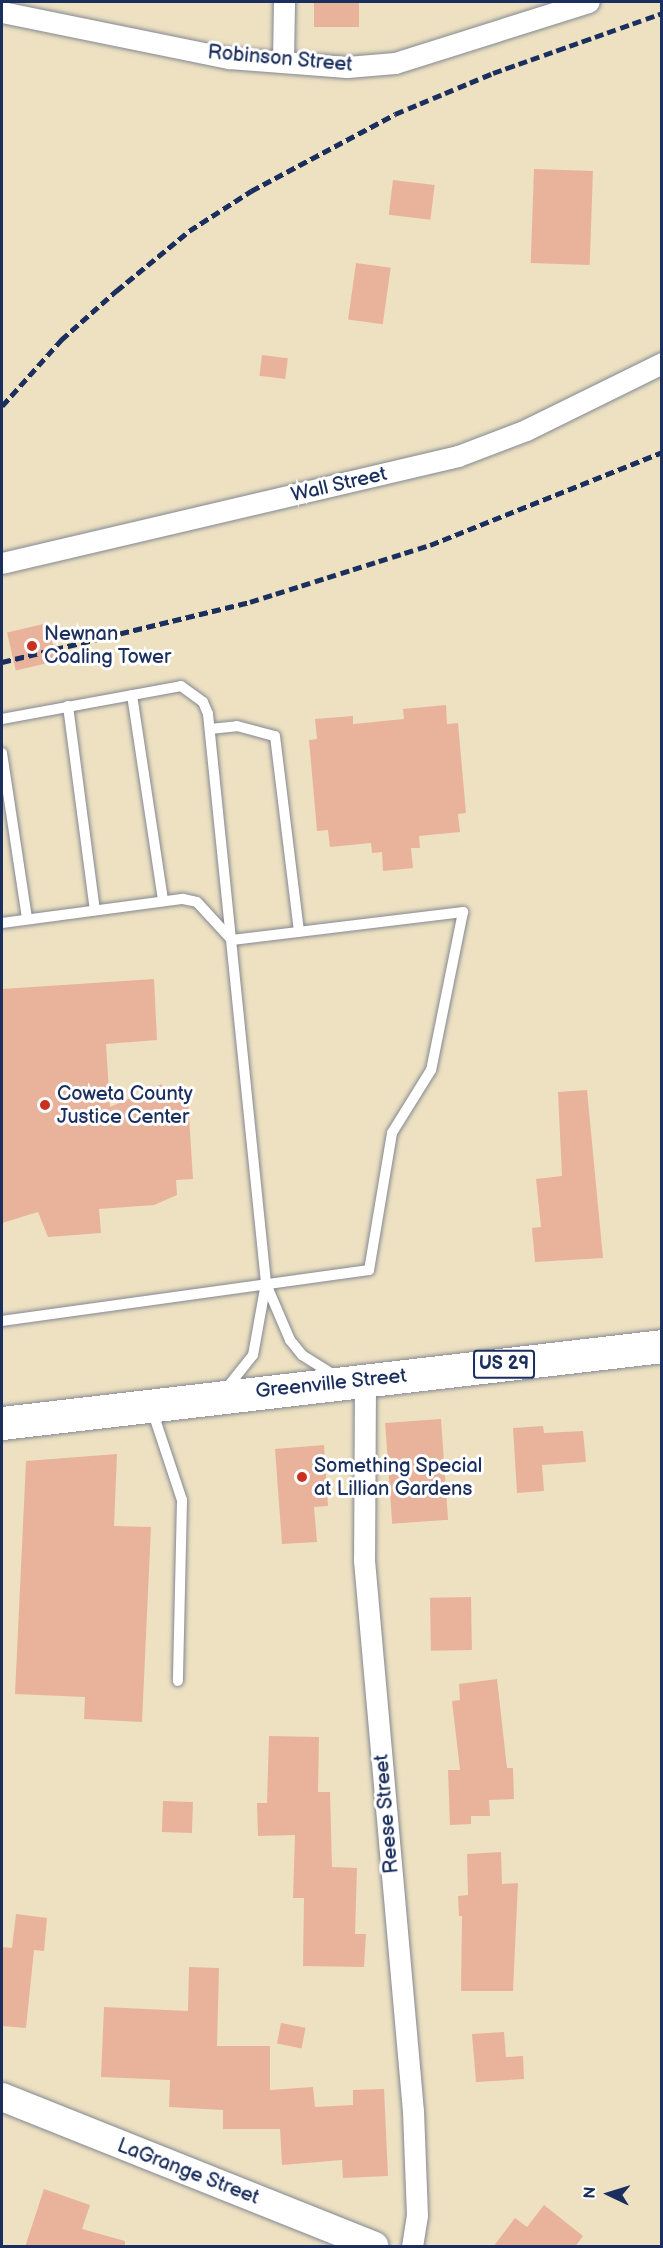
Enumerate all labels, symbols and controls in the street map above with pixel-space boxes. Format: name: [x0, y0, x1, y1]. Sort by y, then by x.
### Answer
street label: Robinson Street: [206, 41, 354, 77]
street label: Wall Street: [289, 462, 389, 508]
place label: Newnan Coaling Tower: [44, 622, 172, 669]
marker: Newnan Coaling Tower: [25, 639, 39, 653]
place label: Coweta County Justice Center: [57, 1082, 193, 1129]
marker: Coweta County Justice Center: [38, 1098, 52, 1112]
road number: US 29: [472, 1349, 536, 1379]
street label: Greenville Street: [254, 1364, 408, 1404]
place label: Something Special at Lillian Gardens: [314, 1454, 483, 1501]
marker: Something Special at Lillian Gardens: [295, 1470, 309, 1484]
street label: Reese Street: [370, 1753, 404, 1875]
street label: LaGrange Street: [113, 2134, 263, 2210]
north arrow: [579, 2164, 639, 2224]
text: N: [581, 2186, 600, 2199]

